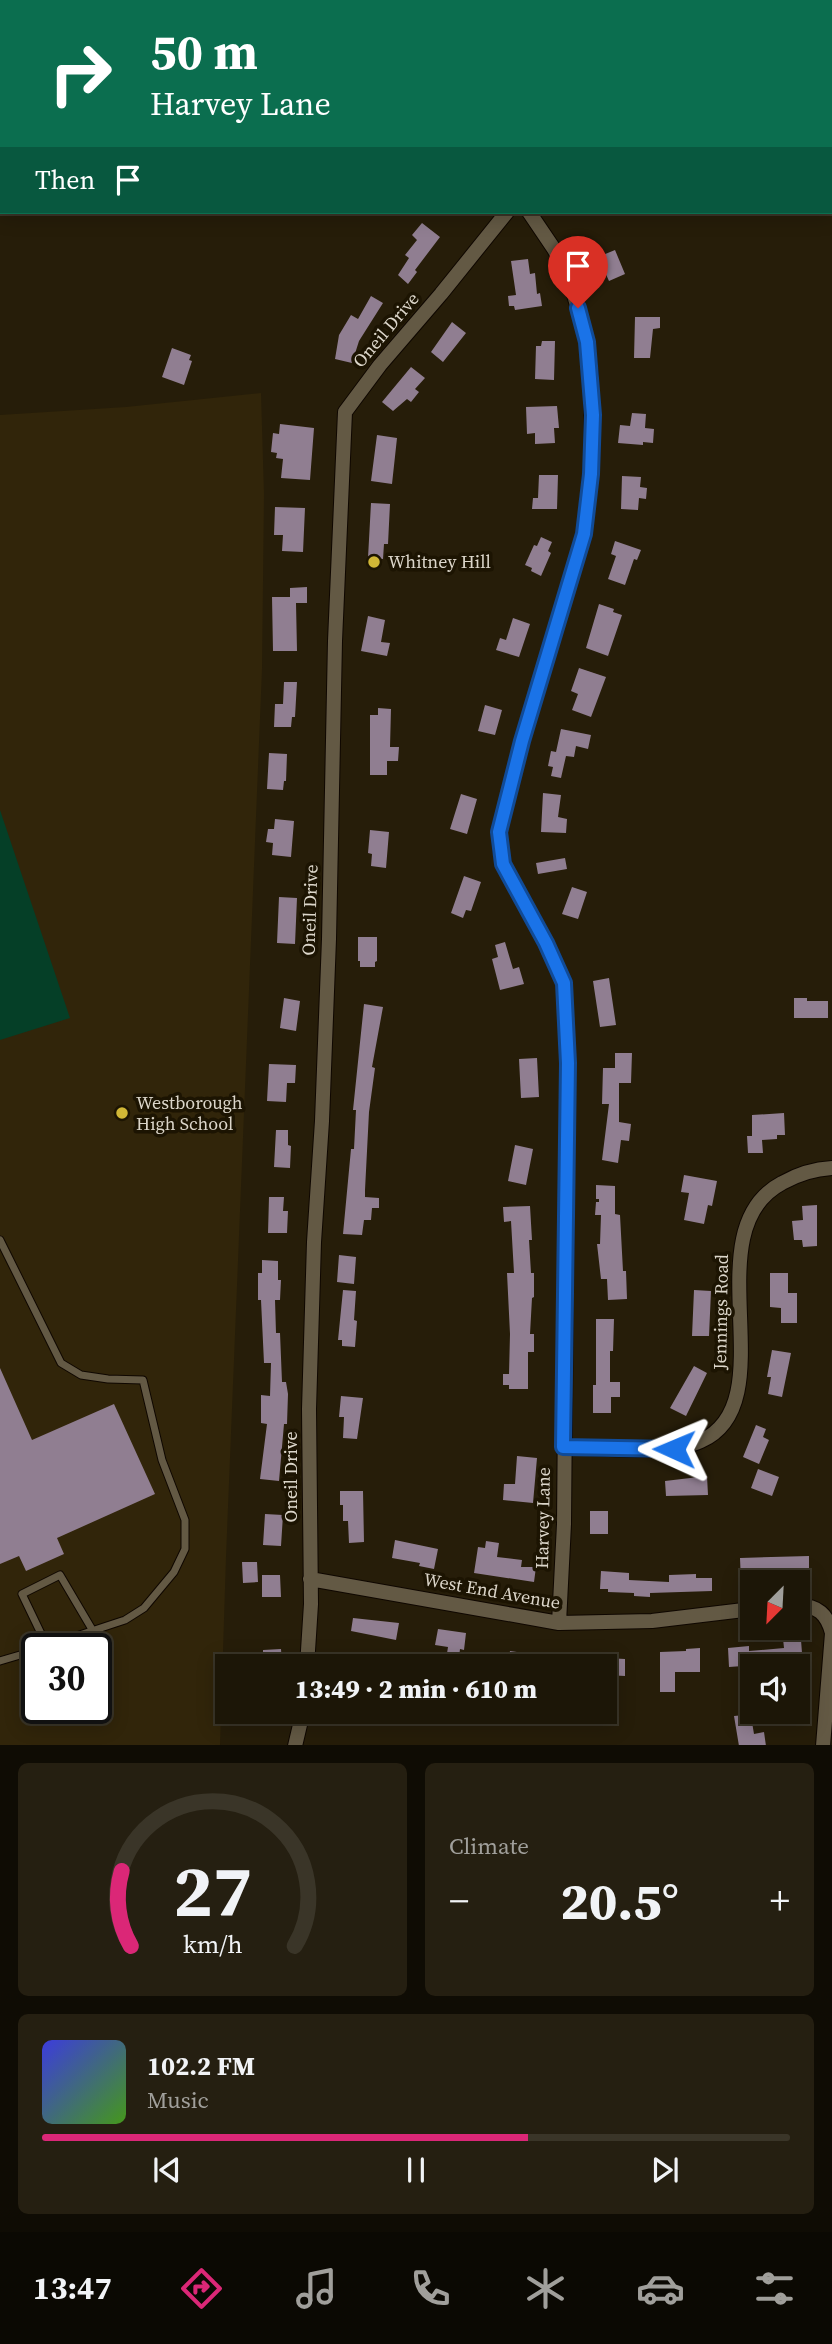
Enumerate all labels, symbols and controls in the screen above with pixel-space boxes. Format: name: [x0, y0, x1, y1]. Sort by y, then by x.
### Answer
text: 50 m: [150, 18, 258, 85]
icon: right: [35, 28, 126, 119]
text: Harvey Lane: [150, 82, 331, 126]
icon: arrive: [109, 161, 147, 199]
text: Then: [35, 162, 95, 198]
pin: [548, 236, 608, 308]
icon: arrive: [559, 247, 597, 285]
street label: Oneil Drive: [347, 287, 424, 373]
place label: Whitney Hill: [388, 549, 491, 574]
marker: Whitney Hill: [366, 554, 382, 570]
street label: Oneil Drive: [295, 864, 324, 956]
place label: Westborough High School: [136, 1090, 243, 1136]
marker: Westborough High School: [114, 1105, 130, 1121]
street label: Jennings Road: [707, 1254, 734, 1371]
position arrow: [637, 1412, 711, 1486]
street label: Oneil Drive: [278, 1431, 303, 1523]
street label: Harvey Lane: [529, 1467, 556, 1569]
street label: West End Avenue: [422, 1566, 562, 1615]
north arrow: [740, 1570, 810, 1640]
map controls: [740, 1570, 810, 1724]
speed limit sign: 30: [21, 1633, 112, 1724]
button: sound: [740, 1654, 810, 1724]
text: 13:49 · 2 min · 610 m: [295, 1671, 537, 1707]
text: Climate: [449, 1830, 529, 1862]
text: 27: [173, 1841, 252, 1940]
text: 20.5°: [560, 1865, 679, 1936]
text: −: [449, 1875, 469, 1927]
text: +: [770, 1875, 790, 1927]
text: km/h: [183, 1926, 242, 1960]
text: 102.2 FM: [147, 2048, 255, 2084]
text: Music: [147, 2084, 209, 2116]
icon: previous: [148, 2151, 186, 2189]
icon: pause: [397, 2151, 435, 2189]
icon: next: [646, 2151, 684, 2189]
icon: directions: [177, 2264, 226, 2313]
icon: music: [292, 2264, 341, 2313]
icon: phone: [406, 2264, 455, 2313]
icon: climate: [521, 2264, 570, 2313]
icon: car: [636, 2264, 685, 2313]
icon: filters: [750, 2264, 799, 2313]
text: 13:47: [33, 2266, 112, 2310]

